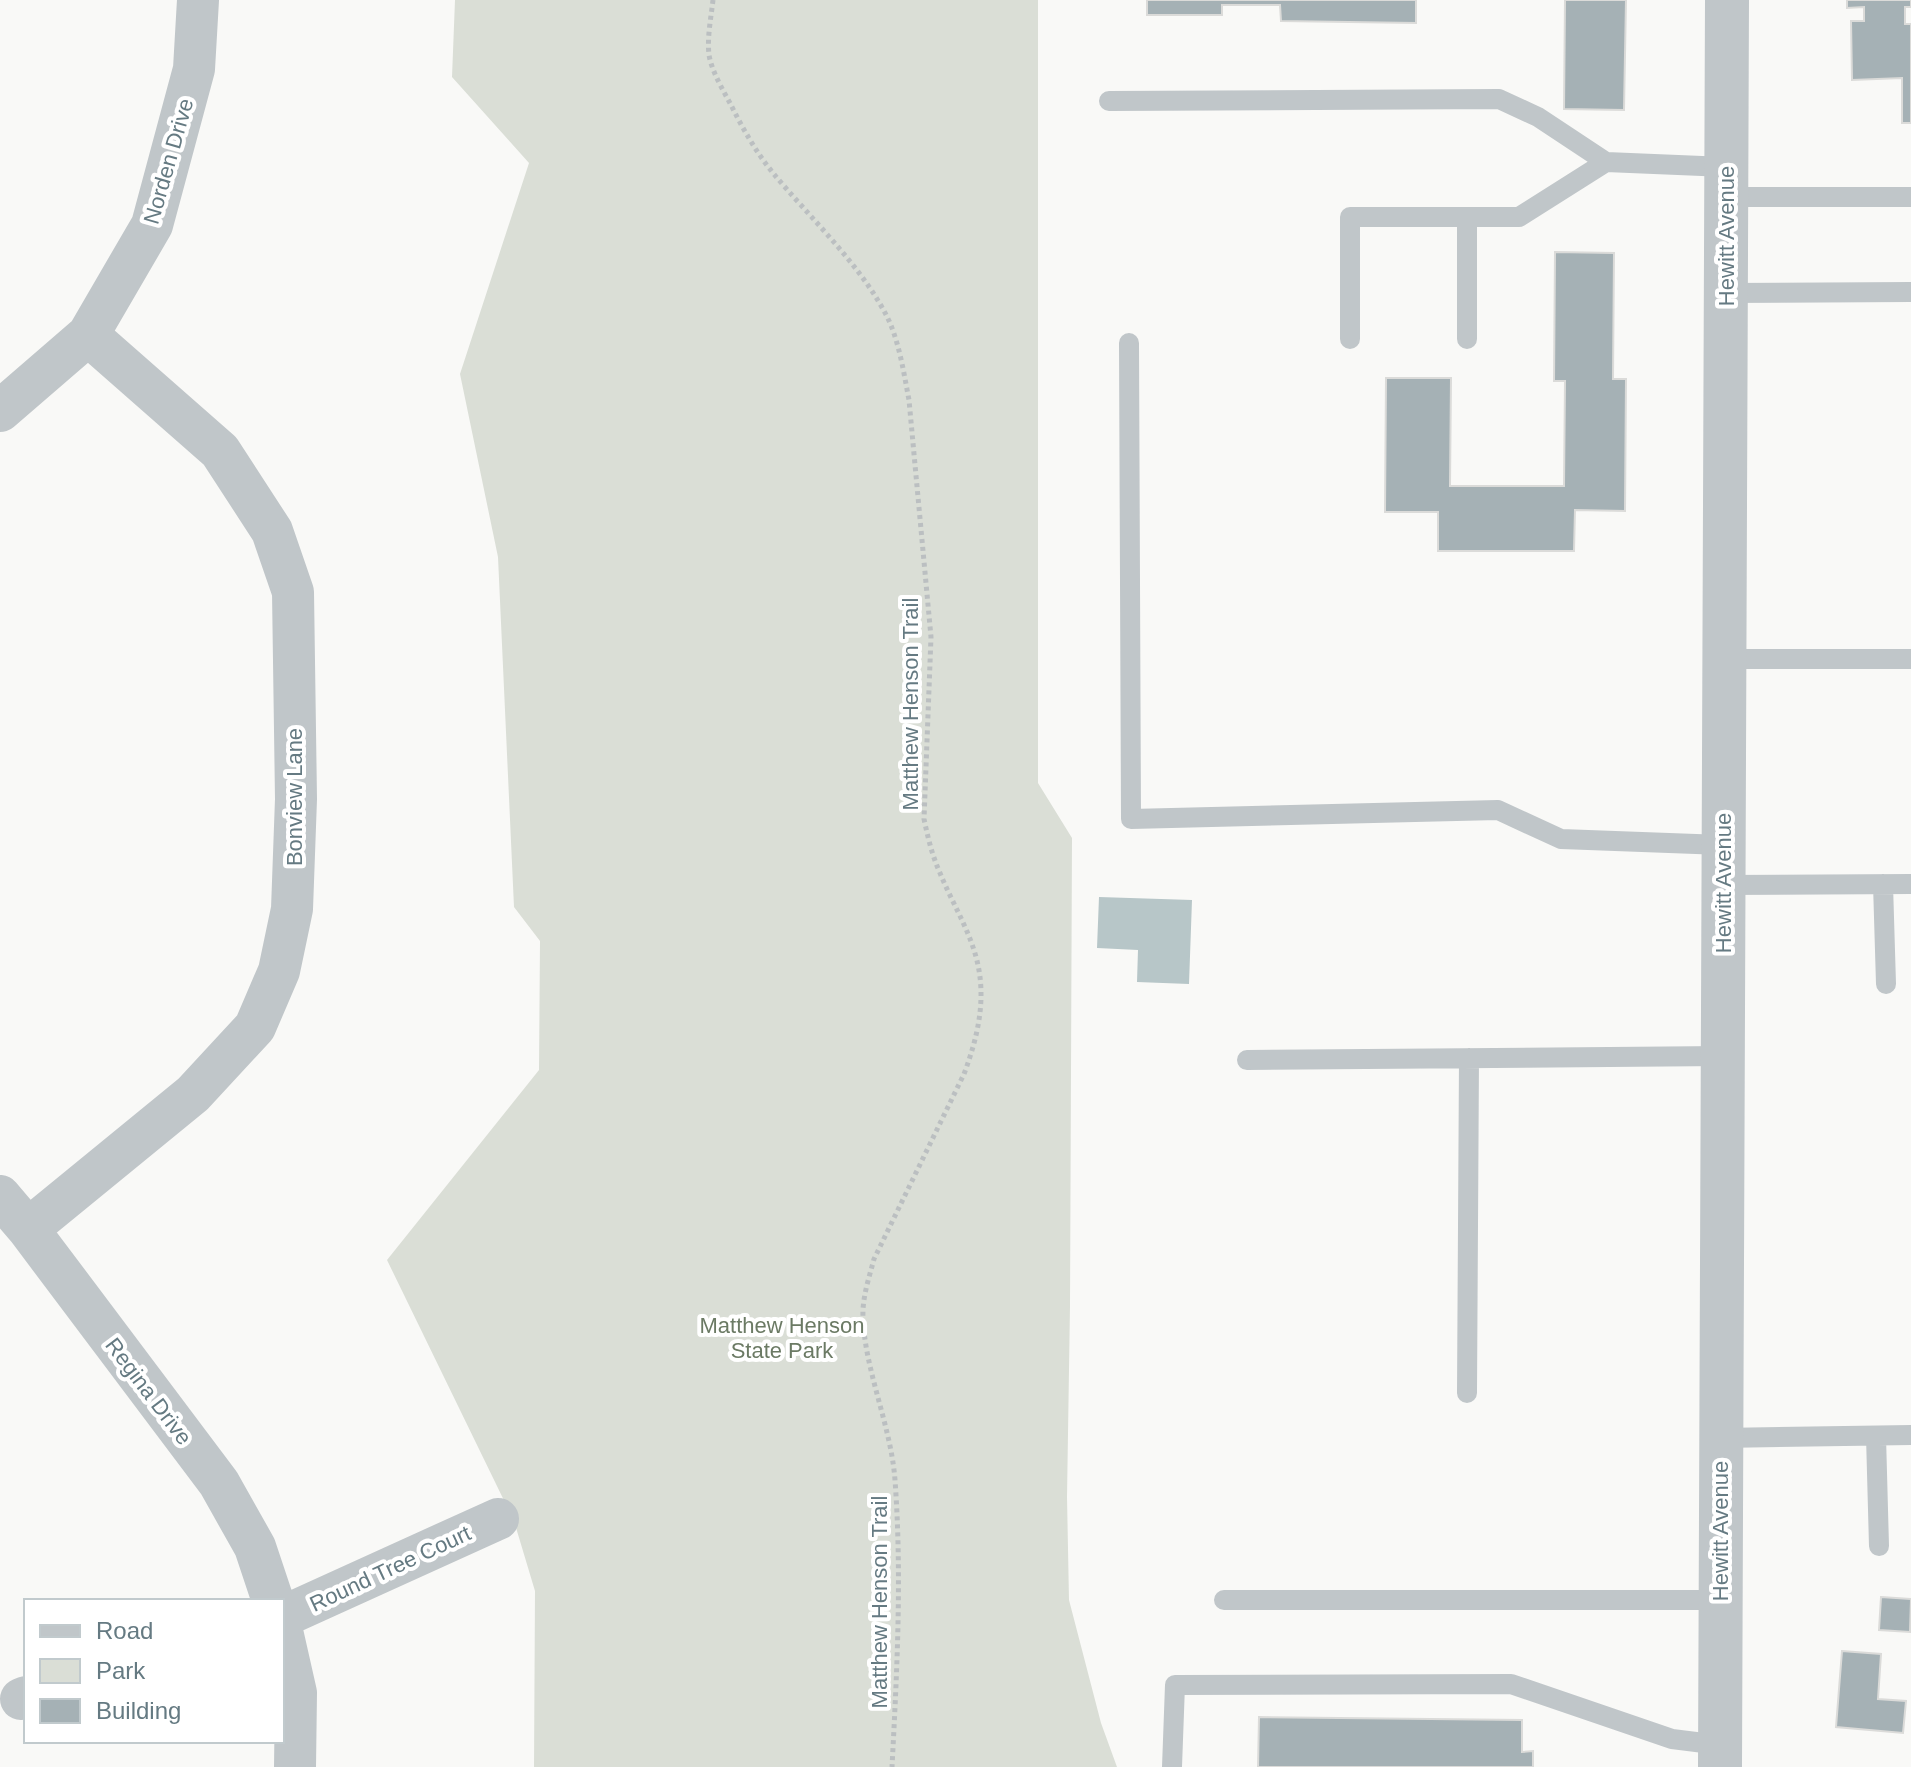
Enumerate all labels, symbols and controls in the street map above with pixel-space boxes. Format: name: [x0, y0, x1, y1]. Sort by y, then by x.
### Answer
street label: Norden Drive: [139, 95, 198, 227]
street label: Hewitt Avenue: [1714, 166, 1739, 306]
street label: Matthew Henson Trail: [898, 598, 923, 810]
street label: Bonview Lane: [282, 728, 307, 866]
street label: Hewitt Avenue: [1711, 813, 1736, 953]
park label: Matthew Henson State Park: [699, 1313, 865, 1363]
street label: Regina Drive: [100, 1333, 197, 1450]
street label: Hewitt Avenue: [1708, 1461, 1733, 1601]
street label: Matthew Henson Trail: [867, 1496, 892, 1708]
street label: Round Tree Court: [306, 1520, 475, 1617]
legend: [24, 1599, 284, 1743]
text: Road: [96, 1617, 153, 1644]
text: Park: [96, 1657, 146, 1684]
text: Building: [96, 1697, 181, 1724]

